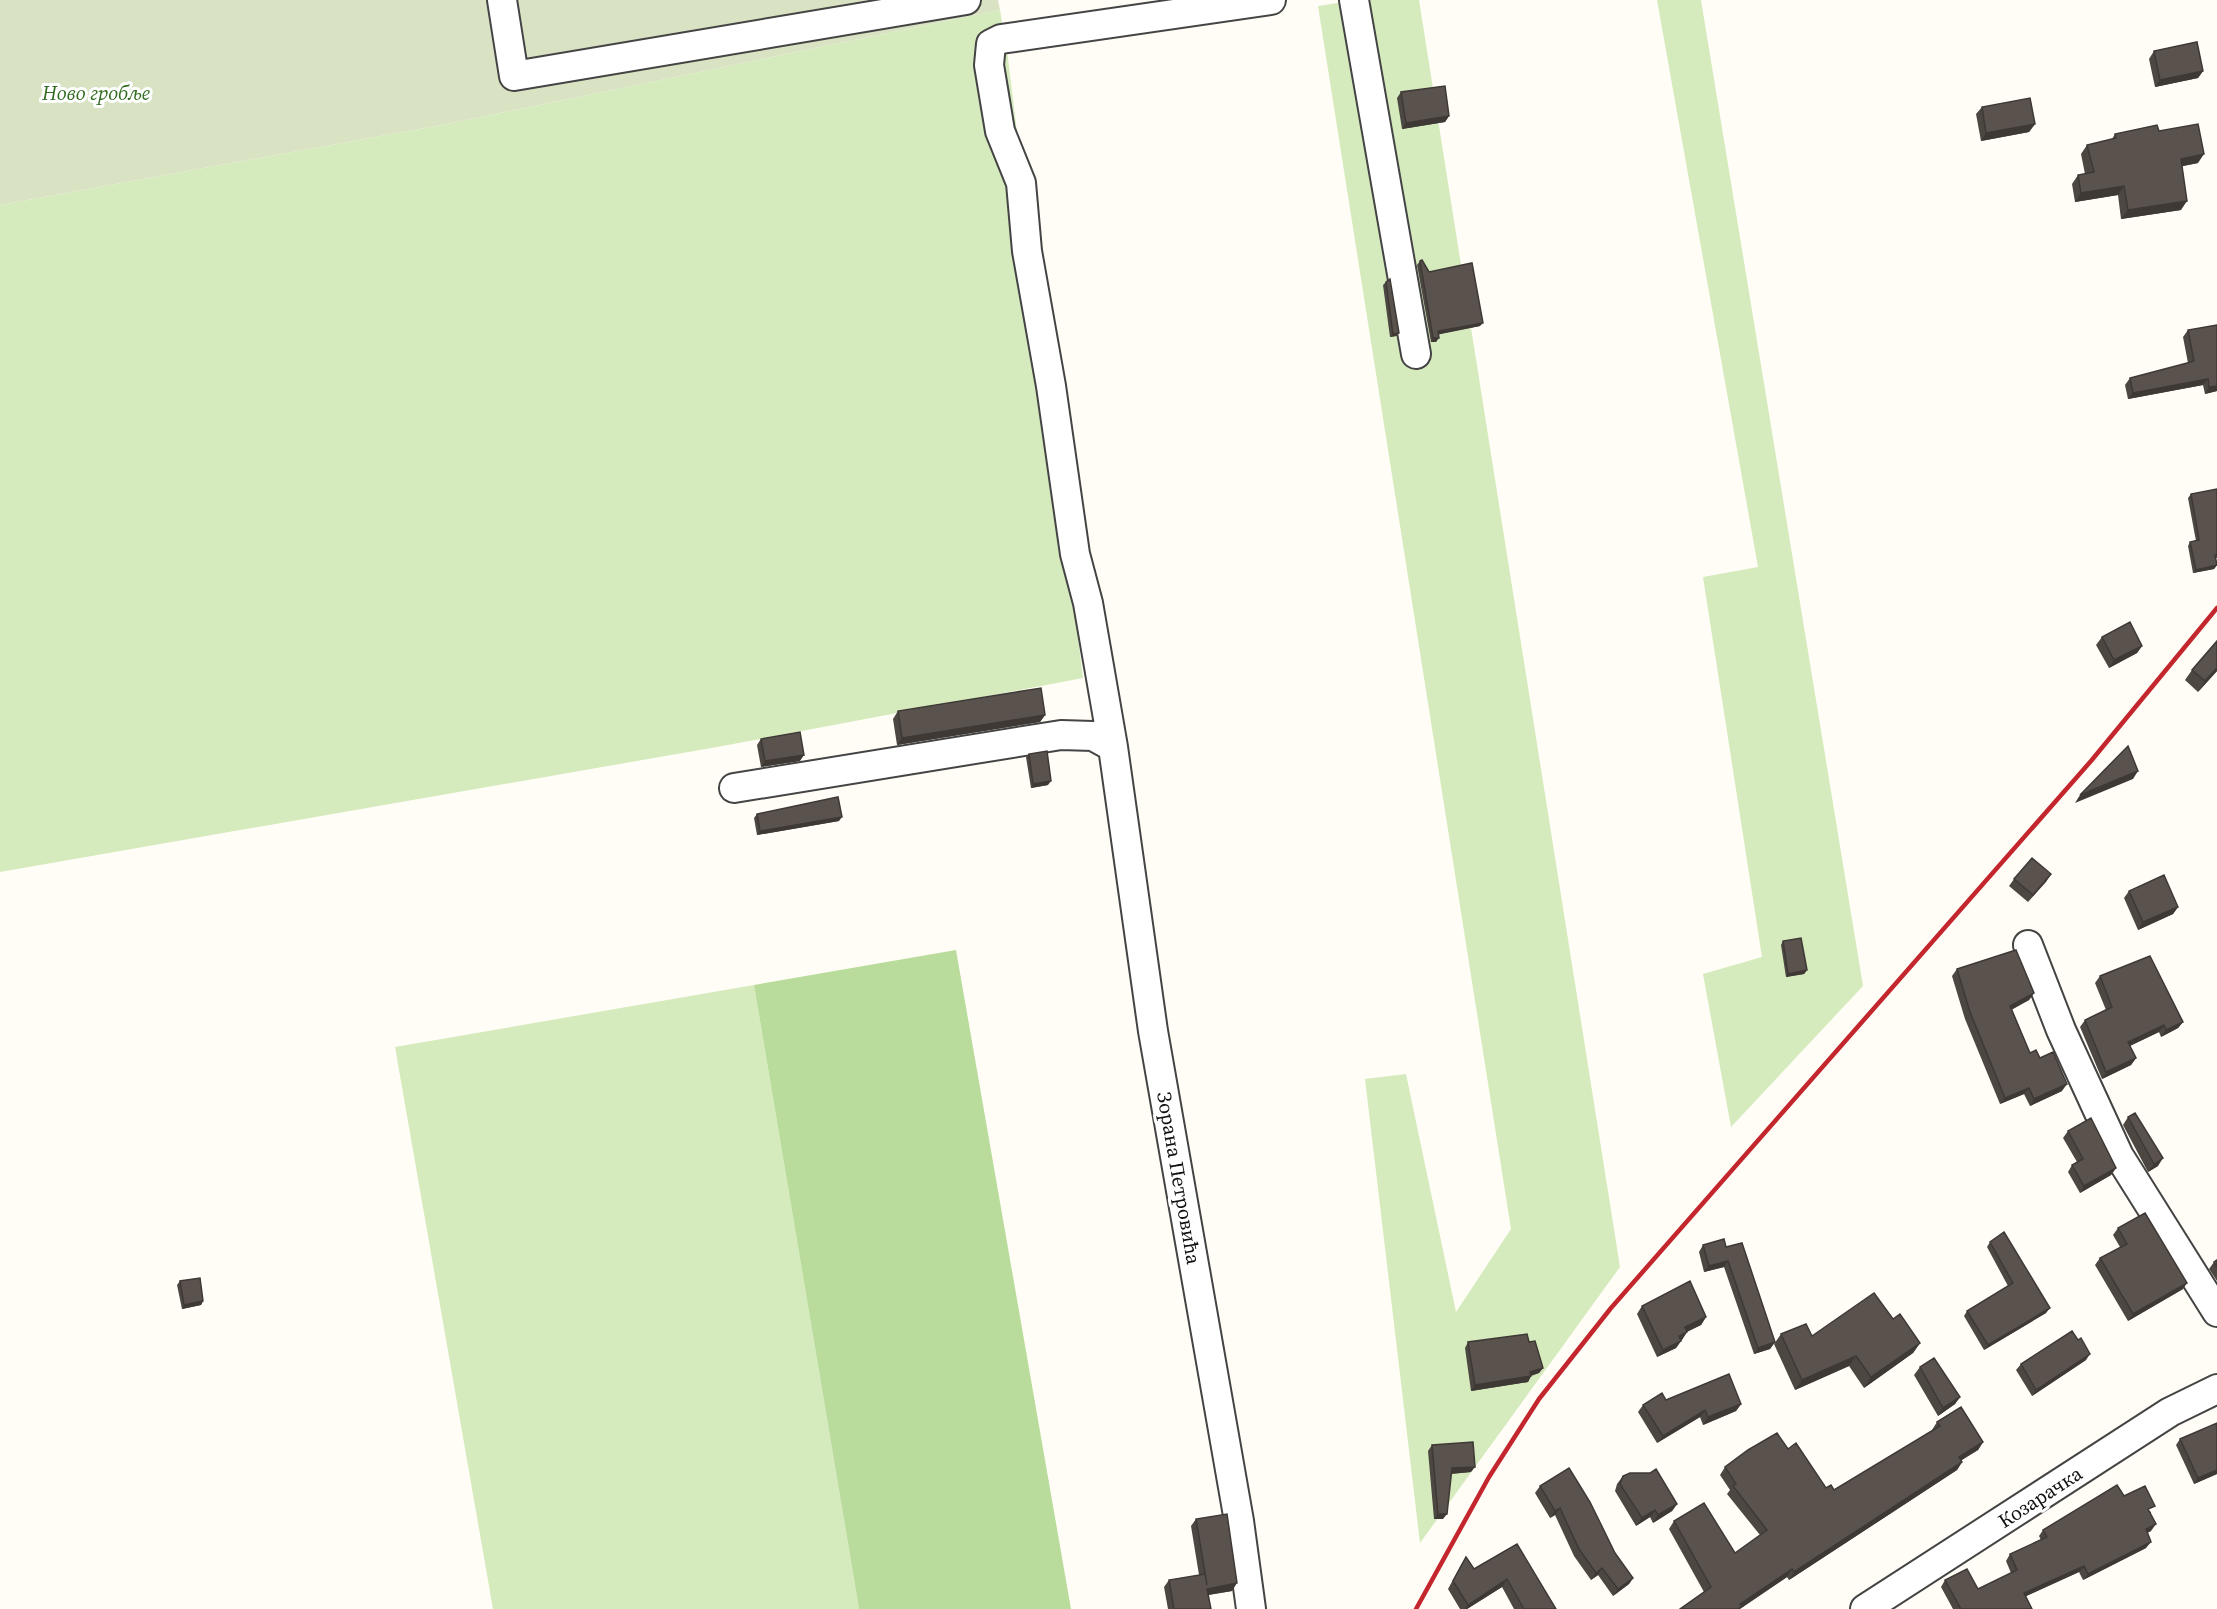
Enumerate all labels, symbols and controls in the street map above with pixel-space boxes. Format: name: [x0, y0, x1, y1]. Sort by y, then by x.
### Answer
park label: Ново гробље: [41, 79, 150, 107]
street label: Зорана Петровића: [1150, 1089, 1208, 1267]
street label: Козарачка: [1992, 1459, 2088, 1535]

